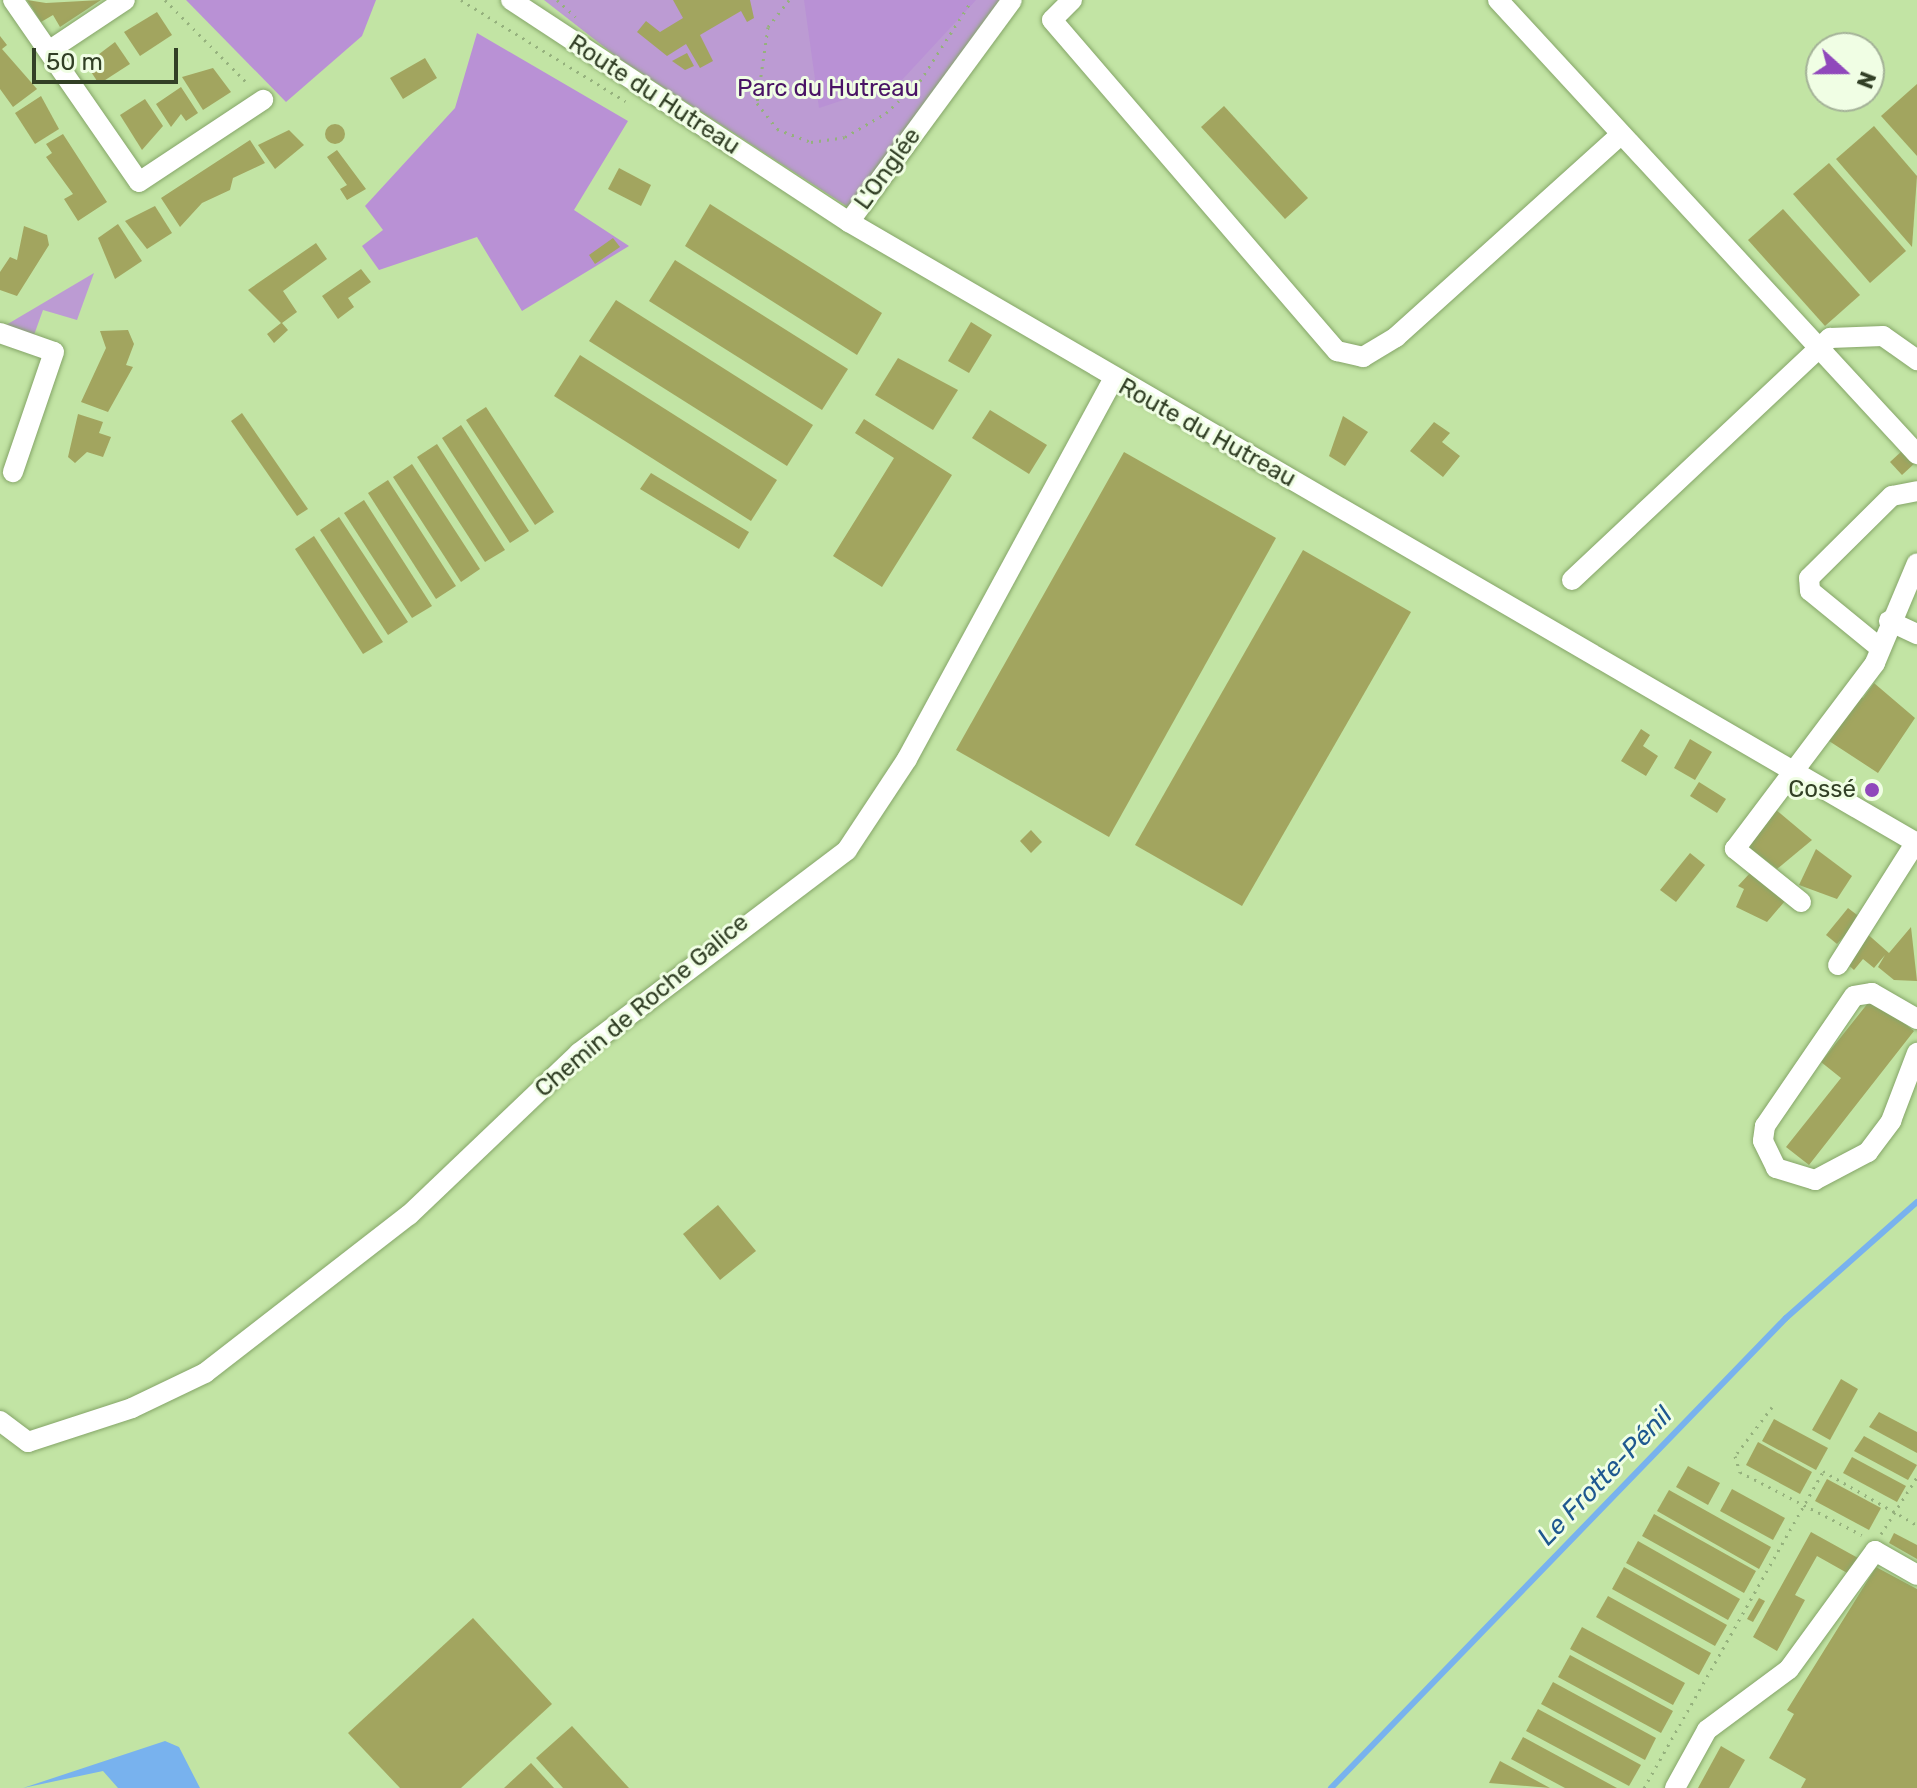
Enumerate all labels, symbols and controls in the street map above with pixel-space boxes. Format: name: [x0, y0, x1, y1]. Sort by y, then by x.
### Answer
street label: Route du Hutreau: [563, 29, 745, 161]
scale bar: [36, 32, 182, 82]
north arrow: [1805, 32, 1885, 112]
text: 50 m: [46, 48, 103, 76]
text: N: [1851, 68, 1881, 92]
park label: Parc du Hutreau: [737, 75, 919, 103]
street label: L'Onglée: [849, 122, 927, 216]
street label: Route du Hutreau: [1113, 372, 1301, 494]
place label: Cossé: [1788, 776, 1856, 804]
marker: Cossé: [1863, 781, 1881, 799]
street label: Chemin de Roche Galice: [529, 908, 755, 1104]
water label: Le Frotte-Pénil: [1531, 1400, 1679, 1552]

